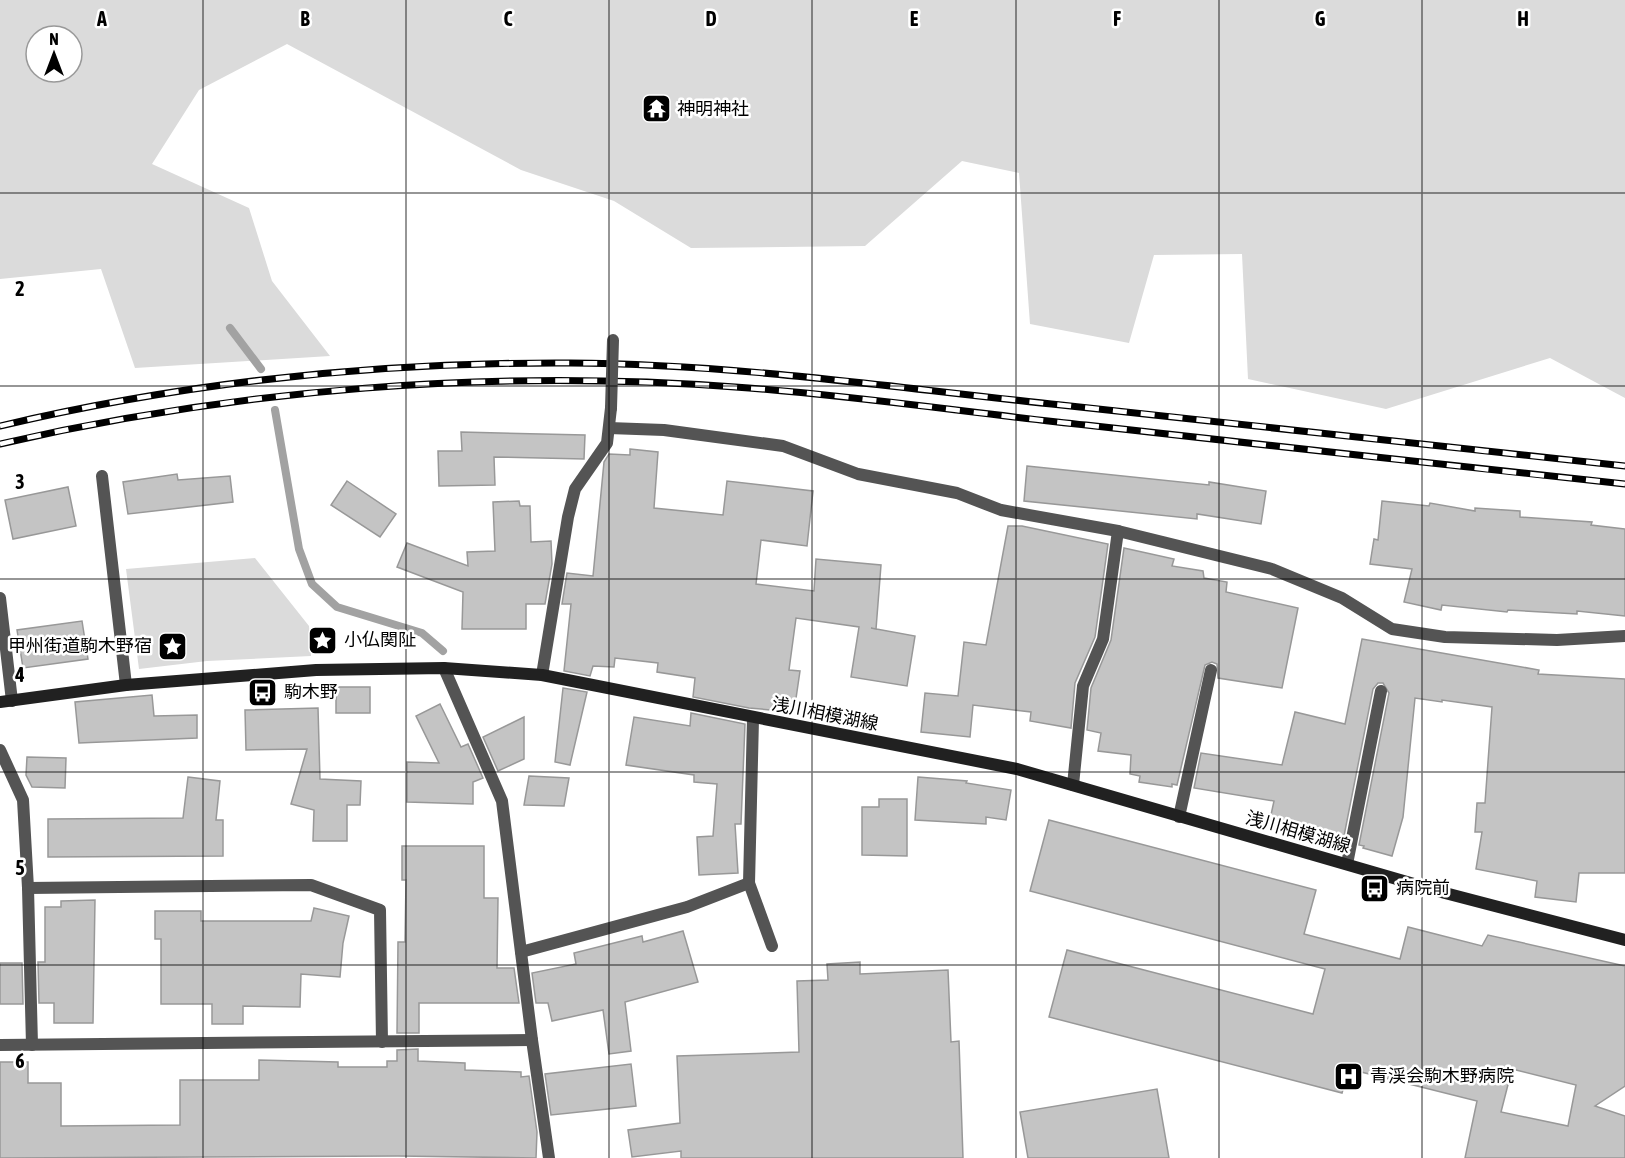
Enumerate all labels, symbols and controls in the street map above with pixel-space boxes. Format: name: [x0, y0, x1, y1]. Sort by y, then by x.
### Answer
text: A: [96, 7, 107, 30]
text: B: [300, 7, 310, 30]
text: C: [504, 7, 513, 30]
text: D: [705, 7, 717, 30]
text: E: [910, 7, 919, 30]
text: F: [1113, 7, 1121, 30]
text: G: [1315, 7, 1326, 30]
text: H: [1517, 7, 1529, 30]
north arrow: [24, 24, 84, 84]
text: N: [49, 30, 59, 48]
temple icon: 神明神社: [640, 93, 672, 125]
place label: 神明神社: [677, 98, 749, 119]
text: 2: [15, 277, 25, 300]
text: 3: [15, 470, 25, 493]
place icon: 小仏関阯: [307, 624, 339, 656]
place label: 小仏関阯: [344, 629, 416, 650]
place icon: 甲州街道駒木野宿: [157, 630, 189, 662]
place label: 甲州街道駒木野宿: [8, 635, 152, 656]
text: 4: [14, 663, 25, 686]
bus stop icon: 駒木野: [247, 676, 279, 708]
place label: 駒木野: [284, 681, 338, 702]
street label: 浅川相模湖線: [770, 693, 880, 734]
street label: 浅川相模湖線: [1243, 807, 1353, 856]
text: 5: [15, 856, 25, 879]
bus stop icon: 病院前: [1359, 872, 1391, 904]
place label: 病院前: [1396, 877, 1450, 898]
text: 6: [15, 1049, 25, 1072]
hospital icon: 青渓会駒木野病院: [1333, 1060, 1365, 1092]
place label: 青渓会駒木野病院: [1370, 1065, 1514, 1086]

